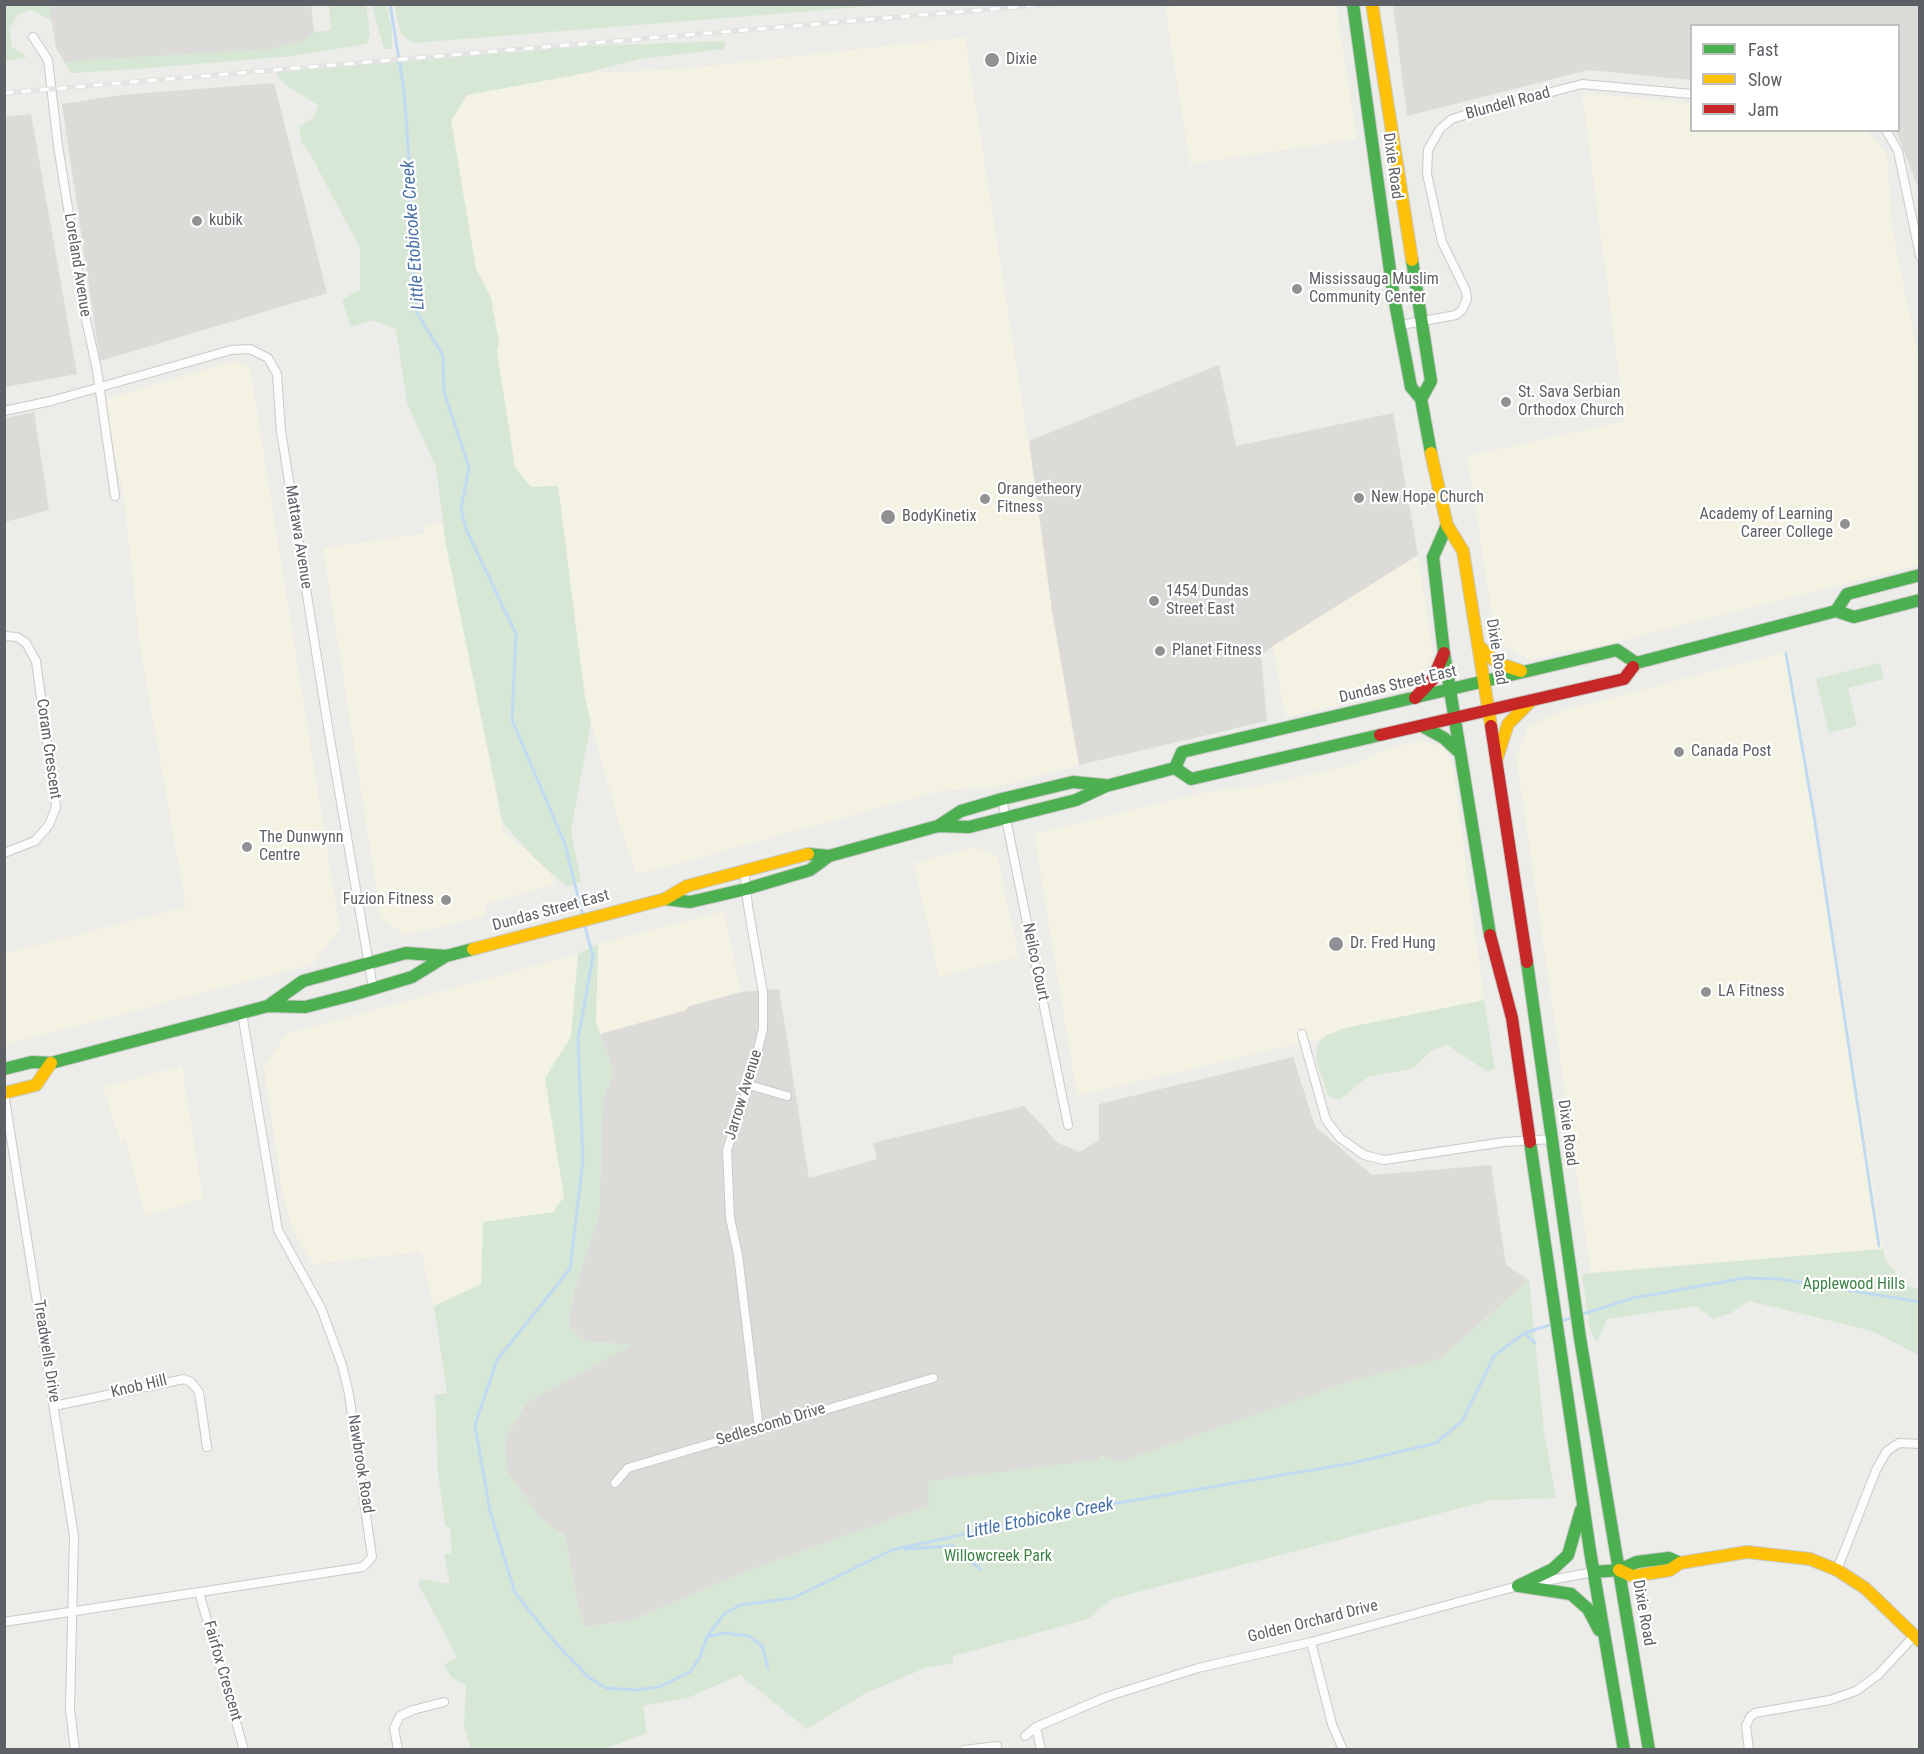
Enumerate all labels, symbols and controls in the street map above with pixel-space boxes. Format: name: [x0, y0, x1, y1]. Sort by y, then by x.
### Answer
legend: [1690, 24, 1900, 132]
text: Fast: [1748, 39, 1779, 60]
place label: Dixie: [1006, 50, 1037, 70]
marker: Dixie: [983, 51, 1001, 69]
text: Slow: [1748, 69, 1782, 90]
street label: Blundell Road: [1464, 84, 1552, 124]
text: Jam: [1748, 99, 1779, 120]
street label: Dixie Road: [1378, 132, 1406, 200]
water label: Little Etobicoke Creek: [398, 159, 430, 311]
place label: kubik: [209, 211, 243, 231]
street label: Loreland Avenue: [59, 212, 95, 318]
marker: kubik: [190, 214, 204, 228]
place label: Mississauga Muslim Community Center: [1309, 270, 1439, 308]
marker: Mississauga Muslim Community Center: [1290, 282, 1304, 296]
place label: St. Sava Serbian Orthodox Church: [1518, 383, 1624, 421]
marker: St. Sava Serbian Orthodox Church: [1499, 395, 1513, 409]
place label: Orangetheory Fitness: [997, 480, 1082, 518]
street label: Mattawa Avenue: [280, 484, 316, 590]
place label: New Hope Church: [1371, 488, 1484, 508]
marker: New Hope Church: [1352, 491, 1366, 505]
marker: Orangetheory Fitness: [978, 492, 992, 506]
place label: Academy of Learning Career College: [1699, 505, 1833, 543]
place label: BodyKinetix: [902, 507, 976, 527]
marker: BodyKinetix: [879, 508, 897, 526]
marker: Academy of Learning Career College: [1838, 517, 1852, 531]
place label: 1454 Dundas Street East: [1166, 582, 1249, 620]
marker: 1454 Dundas Street East: [1147, 594, 1161, 608]
street label: Dixie Road: [1481, 618, 1511, 686]
place label: Planet Fitness: [1172, 641, 1262, 661]
marker: Planet Fitness: [1153, 644, 1167, 658]
street label: Dundas Street East: [1337, 662, 1459, 708]
street label: Coram Crescent: [31, 698, 65, 800]
place label: Canada Post: [1691, 742, 1771, 762]
marker: Canada Post: [1672, 745, 1686, 759]
place label: The Dunwynn Centre: [259, 828, 343, 866]
marker: The Dunwynn Centre: [240, 840, 254, 854]
street label: Dundas Street East: [491, 886, 611, 936]
place label: Fuzion Fitness: [343, 890, 434, 910]
marker: Fuzion Fitness: [439, 893, 453, 907]
street label: Neilco Court: [1017, 922, 1053, 1002]
place label: Dr. Fred Hung: [1350, 934, 1436, 954]
marker: Dr. Fred Hung: [1327, 935, 1345, 953]
place label: LA Fitness: [1718, 982, 1785, 1002]
marker: LA Fitness: [1699, 985, 1713, 999]
street label: Jarrow Avenue: [721, 1048, 767, 1142]
street label: Dixie Road: [1553, 1099, 1581, 1167]
park label: Applewood Hills: [1803, 1275, 1905, 1295]
street label: Treadwells Drive: [28, 1298, 64, 1404]
street label: Knob Hill: [109, 1371, 169, 1403]
street label: Sedlescomb Drive: [714, 1399, 828, 1451]
street label: Nawbrook Road: [343, 1413, 377, 1515]
water label: Little Etobicoke Creek: [964, 1494, 1116, 1544]
park label: Willowcreek Park: [944, 1547, 1052, 1567]
street label: Dixie Road: [1628, 1578, 1658, 1648]
street label: Golden Orchard Drive: [1246, 1597, 1380, 1647]
street label: Fairfox Crescent: [199, 1619, 245, 1723]

